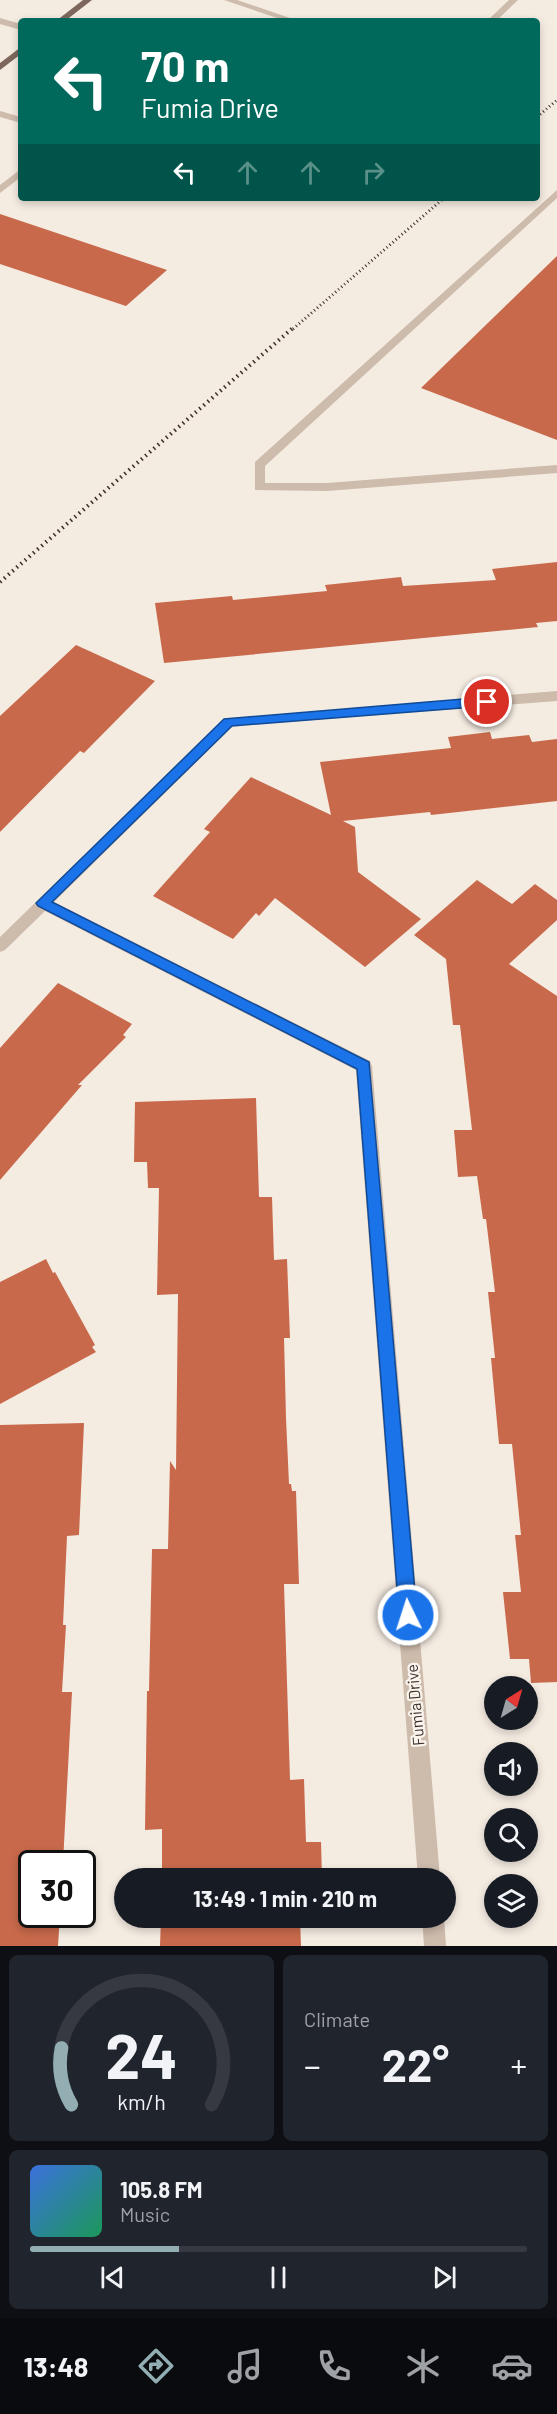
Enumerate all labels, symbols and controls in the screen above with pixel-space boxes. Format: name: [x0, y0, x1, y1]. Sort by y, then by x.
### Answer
text: 70 m: [141, 40, 229, 90]
icon: left: [42, 42, 120, 120]
text: Fumia Drive: [141, 91, 279, 123]
icon: left: [168, 156, 201, 189]
icon: ahead: [231, 156, 264, 189]
icon: ahead: [294, 156, 327, 189]
icon: right: [357, 156, 390, 189]
pin: [461, 676, 512, 727]
icon: arrive: [470, 685, 503, 718]
position arrow: [376, 1583, 440, 1647]
street label: Fumia Drive: [401, 1663, 428, 1747]
north arrow: [484, 1676, 538, 1730]
map controls: [484, 1676, 538, 1928]
button: sound: [484, 1742, 538, 1796]
button: search: [484, 1808, 538, 1862]
speed limit sign: 30: [18, 1850, 96, 1928]
button: layers: [484, 1874, 538, 1928]
text: 13:49 · 1 min · 210 m: [193, 1885, 377, 1911]
text: Climate: [304, 2007, 370, 2031]
text: 24: [105, 2017, 178, 2091]
text: 22°: [382, 2037, 449, 2091]
text: −: [304, 2045, 321, 2085]
text: +: [510, 2045, 527, 2085]
text: km/h: [117, 2089, 166, 2114]
text: 105.8 FM: [120, 2176, 202, 2202]
text: Music: [120, 2202, 170, 2226]
icon: previous: [96, 2261, 129, 2294]
icon: pause: [262, 2261, 295, 2294]
icon: next: [428, 2261, 461, 2294]
icon: directions: [135, 2345, 177, 2387]
icon: music: [224, 2345, 266, 2387]
icon: phone: [313, 2345, 355, 2387]
icon: climate: [402, 2345, 444, 2387]
icon: car: [491, 2345, 533, 2387]
text: 13:48: [24, 2350, 88, 2382]

